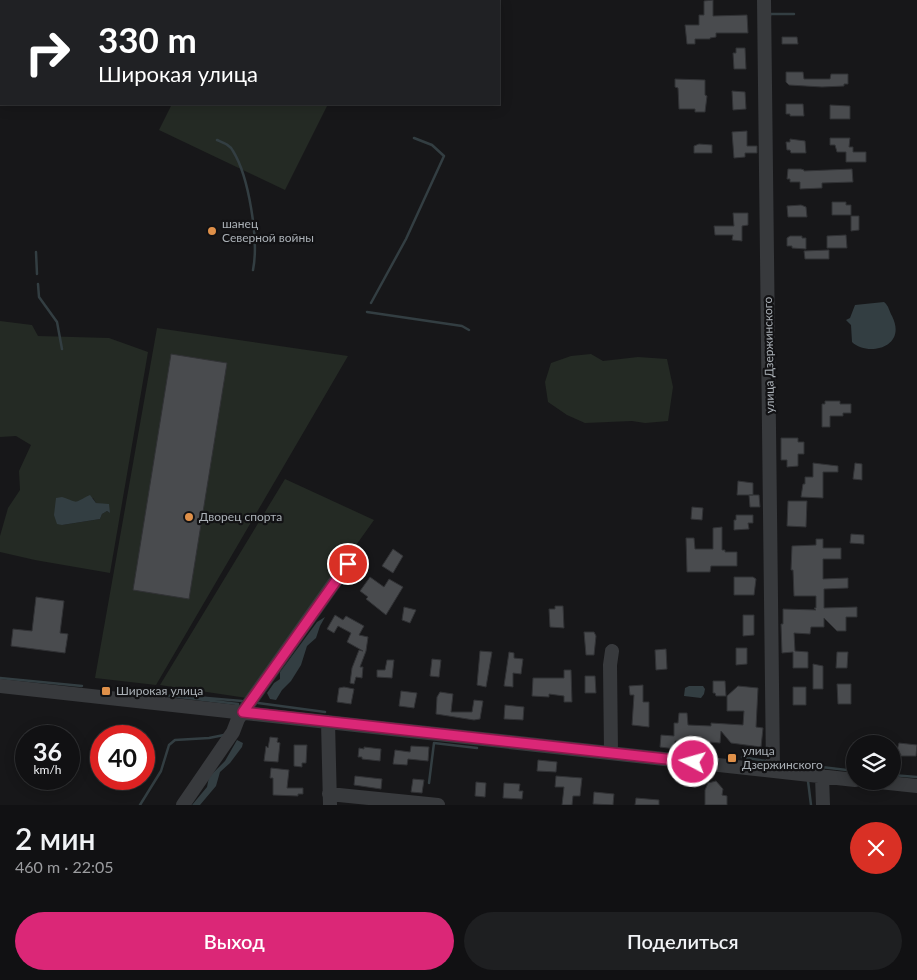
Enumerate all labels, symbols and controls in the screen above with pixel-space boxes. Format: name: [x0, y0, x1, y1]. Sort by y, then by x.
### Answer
text: 330 m: [98, 18, 197, 60]
icon: right: [15, 20, 80, 85]
text: Широкая улица: [98, 60, 258, 87]
place label: шанец Северной войны: [222, 216, 314, 245]
marker: шанец Северной войны: [206, 225, 218, 237]
street label: улица Дзержинского: [760, 296, 777, 413]
place label: Дворец спорта: [199, 509, 282, 524]
marker: Дворец спорта: [183, 511, 195, 523]
pin: [327, 543, 369, 585]
icon: arrive: [334, 550, 362, 578]
place label: Широкая улица: [116, 683, 203, 698]
marker: Широкая улица: [100, 685, 112, 697]
speed limit sign: 40: [90, 725, 155, 790]
position arrow: [666, 735, 718, 787]
map controls: [846, 735, 901, 790]
button: layers: [846, 735, 901, 790]
text: 36: [33, 736, 62, 766]
place label: улица Дзержинского: [742, 743, 823, 772]
marker: улица Дзержинского: [726, 752, 738, 764]
text: km/h: [33, 762, 62, 777]
text: 2 мин: [15, 820, 96, 856]
button: close: [850, 822, 902, 874]
text: 460 m · 22:05: [15, 857, 114, 876]
button: Выход: [15, 912, 454, 970]
button: Поделиться: [464, 912, 902, 970]

